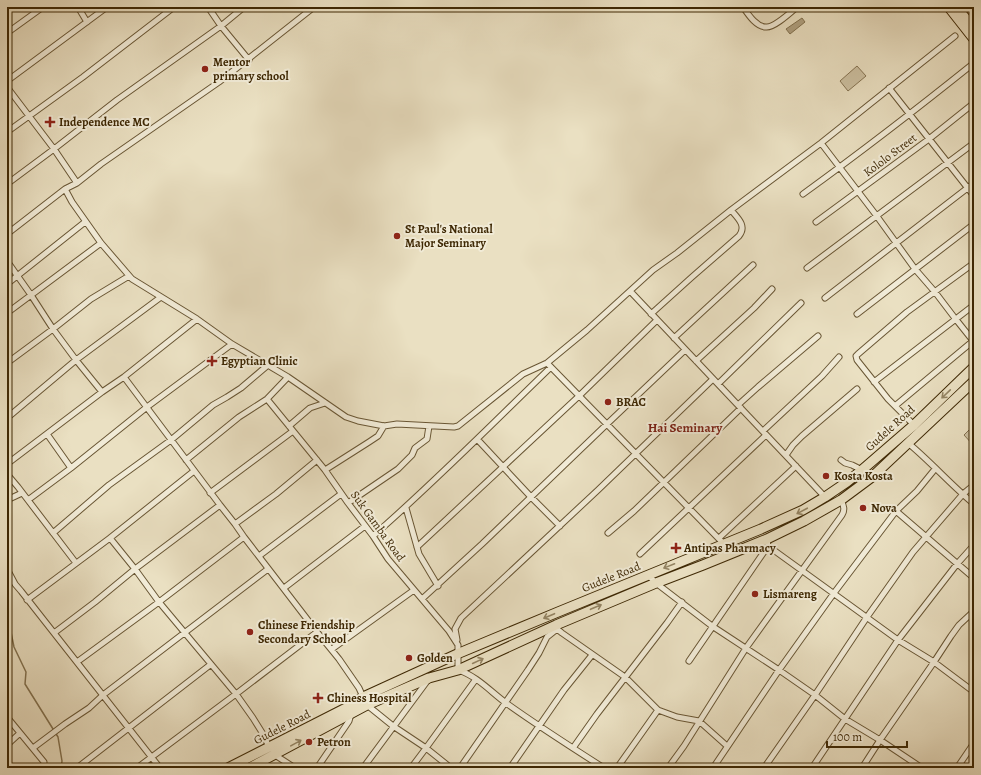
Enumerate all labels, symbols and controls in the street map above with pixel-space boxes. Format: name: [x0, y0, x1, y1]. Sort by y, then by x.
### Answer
place label: Mentor primary school: [213, 54, 289, 84]
marker: Mentor primary school: [200, 64, 210, 74]
place label: Independence MC: [59, 114, 150, 130]
marker: Independence MC: [44, 116, 56, 128]
street label: Kololo Street: [860, 130, 920, 180]
place label: St Paul's National Major Seminary: [405, 221, 493, 251]
marker: St Paul's National Major Seminary: [392, 231, 402, 241]
place label: Egyptian Clinic: [221, 353, 298, 369]
marker: Egyptian Clinic: [206, 355, 218, 367]
one-way arrow: [941, 389, 951, 399]
place label: BRAC: [616, 394, 646, 410]
marker: BRAC: [603, 397, 613, 407]
street label: Gudele Road: [862, 401, 919, 455]
district label: Hai Seminary: [648, 419, 723, 436]
place label: Kosta Kosta: [834, 468, 893, 484]
marker: Kosta Kosta: [821, 471, 831, 481]
street label: Suk Gamba Road: [347, 487, 409, 565]
place label: Nova: [871, 500, 897, 516]
marker: Nova: [858, 503, 868, 513]
one-way arrow: [796, 507, 808, 515]
place label: Antipas Pharmacy: [683, 540, 776, 556]
marker: Antipas Pharmacy: [671, 543, 681, 553]
street label: Gudele Road: [579, 558, 643, 596]
one-way arrow: [663, 563, 675, 571]
place label: Lismareng: [763, 586, 818, 602]
marker: Lismareng: [750, 589, 760, 599]
one-way arrow: [590, 603, 602, 611]
one-way arrow: [543, 612, 555, 620]
place label: Chinese Friendship Secondary School: [258, 617, 355, 647]
marker: Chinese Friendship Secondary School: [245, 627, 255, 637]
place label: Golden: [417, 650, 453, 666]
marker: Golden: [404, 653, 414, 663]
one-way arrow: [471, 657, 483, 664]
place label: Chiness Hospital: [327, 690, 412, 706]
marker: Chiness Hospital: [312, 692, 324, 704]
street label: Gudele Road: [251, 706, 314, 748]
scale bar: [827, 723, 907, 749]
text: 100 m: [833, 729, 862, 745]
place label: Petron: [317, 734, 351, 750]
marker: Petron: [304, 737, 314, 747]
one-way arrow: [290, 739, 302, 747]

